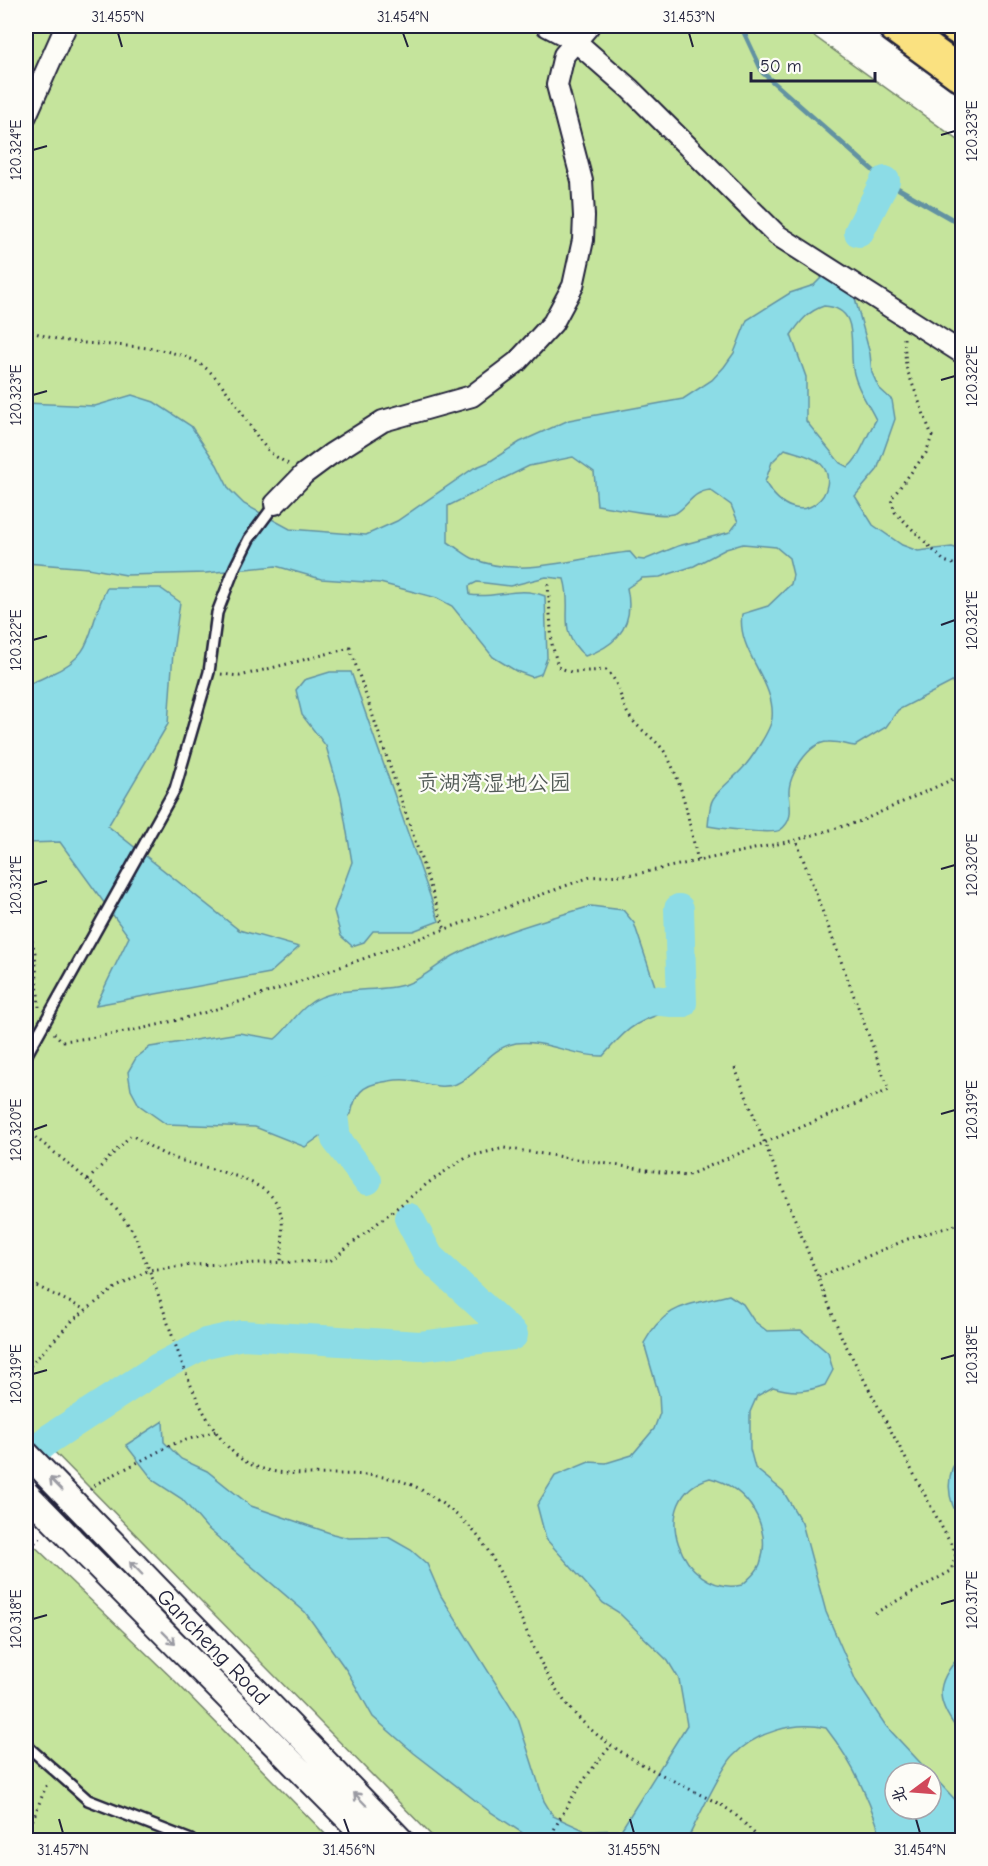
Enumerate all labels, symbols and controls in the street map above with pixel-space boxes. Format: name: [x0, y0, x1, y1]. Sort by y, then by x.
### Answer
text: 31.455°N: [92, 8, 144, 26]
text: 31.454°N: [377, 8, 429, 26]
text: 31.453°N: [663, 8, 715, 26]
scale bar: [751, 45, 876, 83]
text: 50 m: [760, 56, 802, 77]
text: 120.323°E: [963, 101, 981, 162]
text: 120.324°E: [7, 120, 25, 180]
text: 120.322°E: [963, 345, 981, 407]
text: 120.323°E: [7, 365, 25, 426]
text: 120.321°E: [963, 590, 981, 650]
text: 120.322°E: [7, 609, 25, 671]
park label: 贡湖湾湿地公园: [417, 770, 571, 796]
text: 120.320°E: [963, 834, 981, 896]
text: 120.321°E: [7, 855, 25, 915]
text: 120.319°E: [963, 1080, 981, 1140]
text: 120.320°E: [7, 1099, 25, 1161]
text: 120.318°E: [963, 1325, 981, 1385]
text: 120.319°E: [7, 1344, 25, 1404]
one-way arrow: [49, 1477, 64, 1492]
one-way arrow: [129, 1561, 144, 1576]
text: 120.317°E: [963, 1571, 981, 1629]
street label: Gancheng Road: [151, 1584, 275, 1710]
text: 120.318°E: [7, 1589, 25, 1649]
one-way arrow: [162, 1630, 177, 1645]
north arrow: [883, 1761, 943, 1821]
text: 北: [889, 1785, 910, 1805]
one-way arrow: [353, 1791, 367, 1806]
text: 31.457°N: [37, 1841, 89, 1859]
text: 31.456°N: [323, 1841, 375, 1859]
text: 31.455°N: [608, 1841, 660, 1859]
text: 31.454°N: [894, 1841, 946, 1859]

